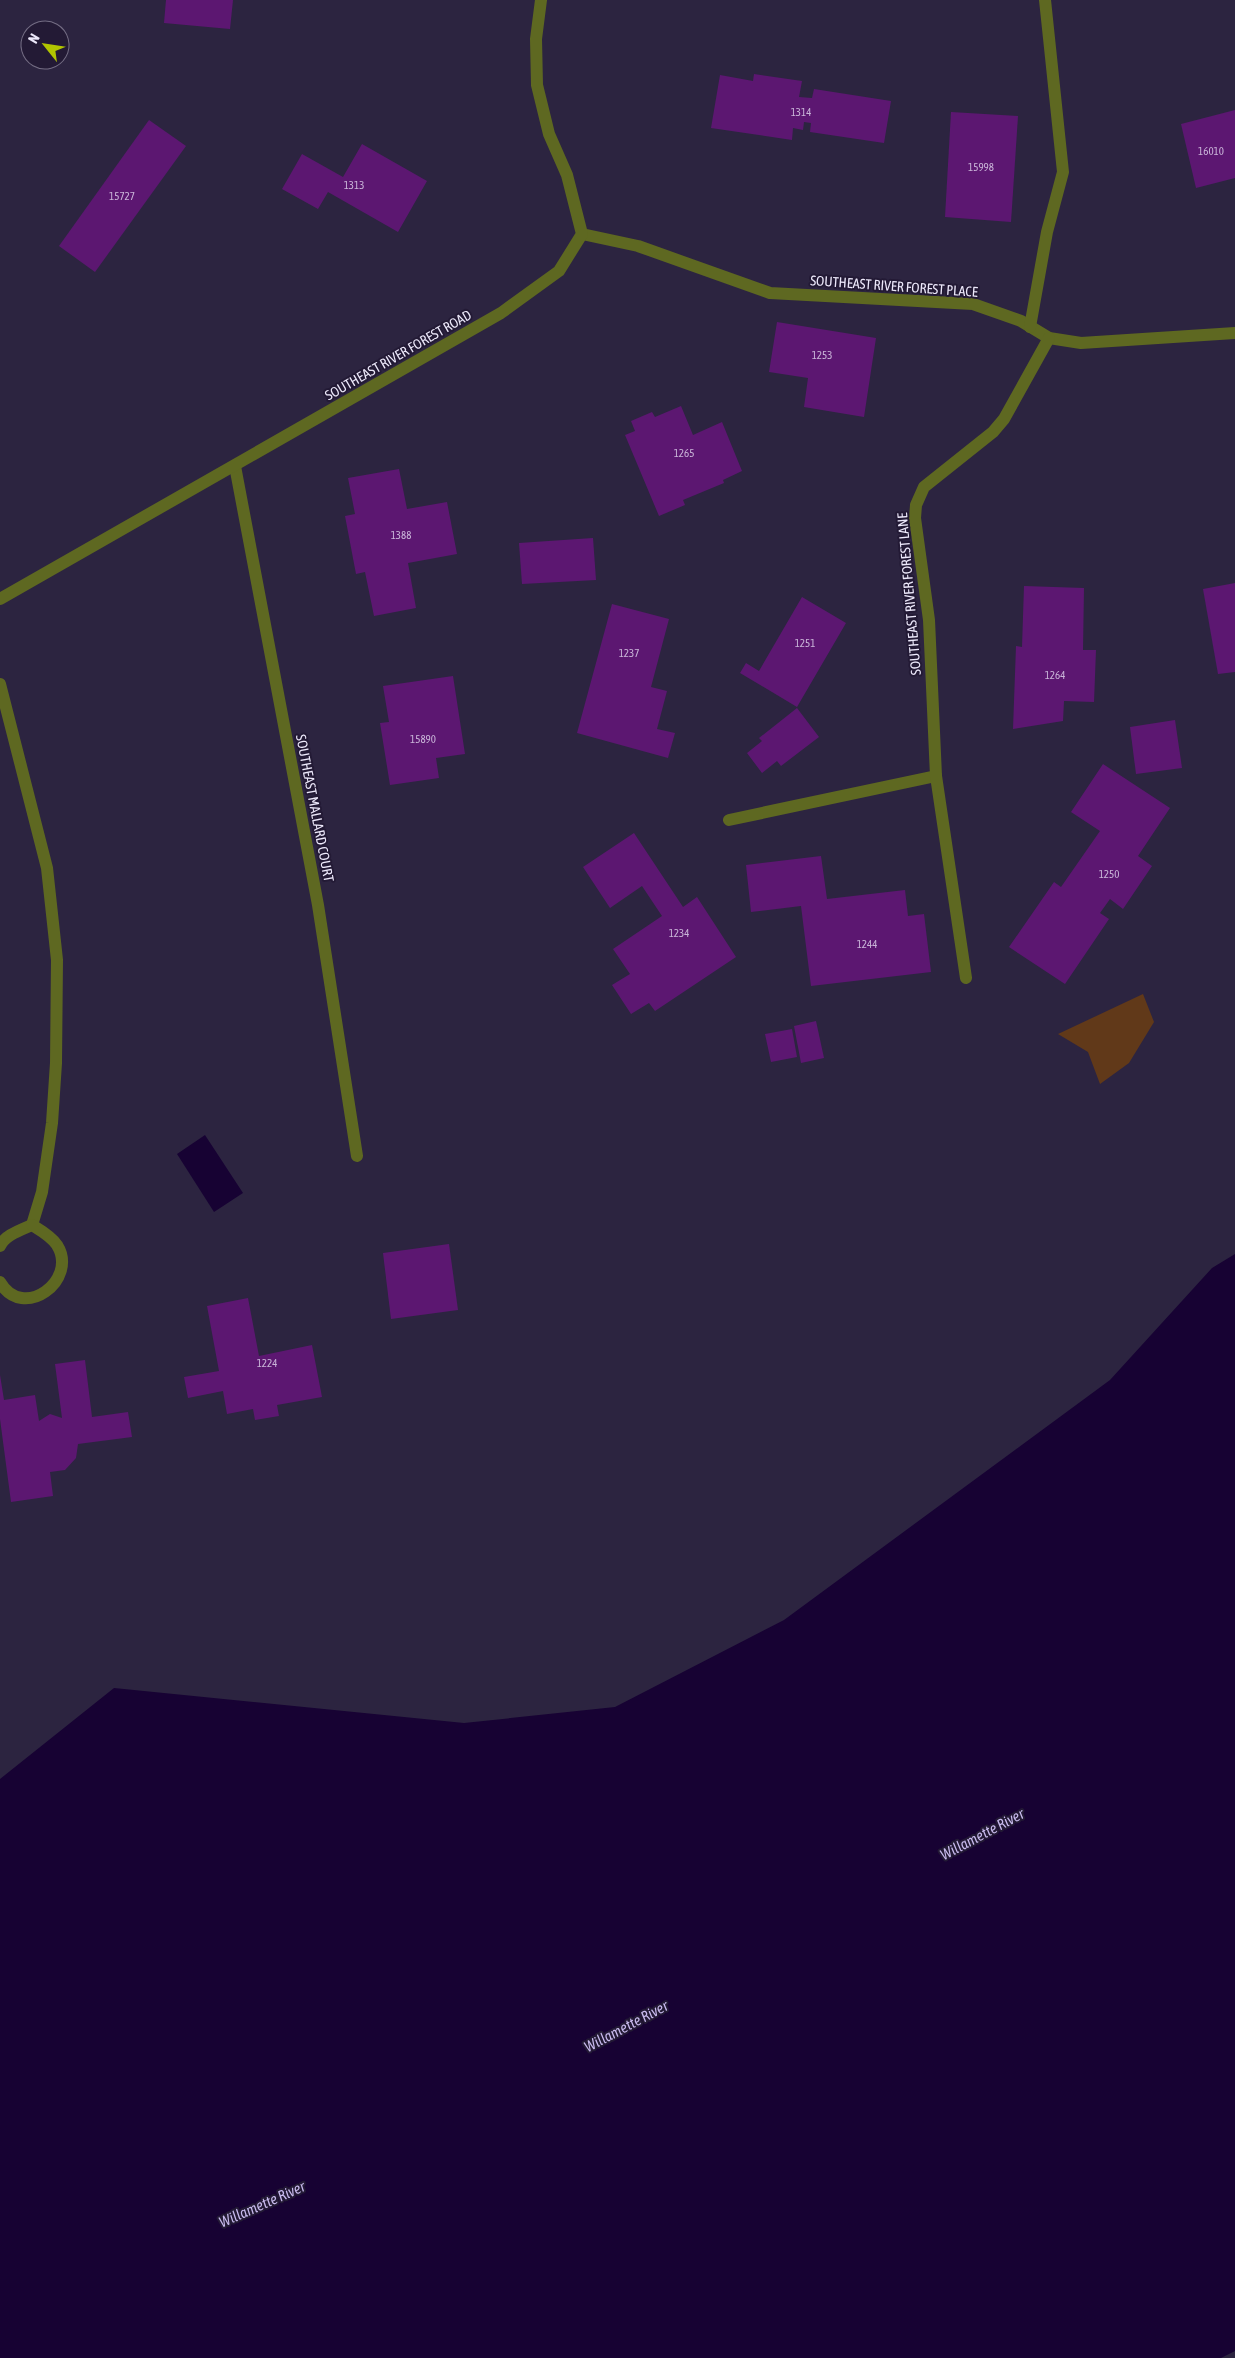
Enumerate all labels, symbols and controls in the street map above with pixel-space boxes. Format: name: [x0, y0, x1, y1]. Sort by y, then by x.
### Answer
north arrow: [20, 20, 70, 70]
text: N: [25, 31, 43, 46]
house number: 1314: [791, 106, 811, 118]
house number: 16010: [1198, 145, 1224, 157]
house number: 15998: [968, 161, 994, 173]
house number: 1313: [344, 179, 364, 191]
house number: 15727: [109, 190, 135, 202]
street label: SOUTHEAST RIVER FOREST PLACE: [810, 272, 978, 300]
street label: SOUTHEAST RIVER FOREST ROAD: [322, 306, 474, 403]
house number: 1253: [812, 349, 832, 361]
house number: 1265: [674, 447, 694, 459]
street label: SOUTHEAST RIVER FOREST LANE: [894, 512, 924, 676]
house number: 1388: [391, 529, 411, 541]
house number: 1251: [795, 637, 815, 649]
house number: 1237: [619, 647, 639, 659]
house number: 1264: [1045, 669, 1065, 681]
street label: SOUTHEAST MALLARD COURT: [293, 733, 337, 883]
house number: 15890: [410, 733, 436, 745]
house number: 1250: [1099, 868, 1119, 880]
house number: 1234: [669, 927, 689, 939]
house number: 1244: [857, 938, 877, 950]
house number: 1224: [257, 1357, 277, 1369]
water label: Willamette River: [937, 1805, 1027, 1863]
water label: Willamette River: [581, 1997, 671, 2055]
water label: Willamette River: [216, 2177, 308, 2231]

